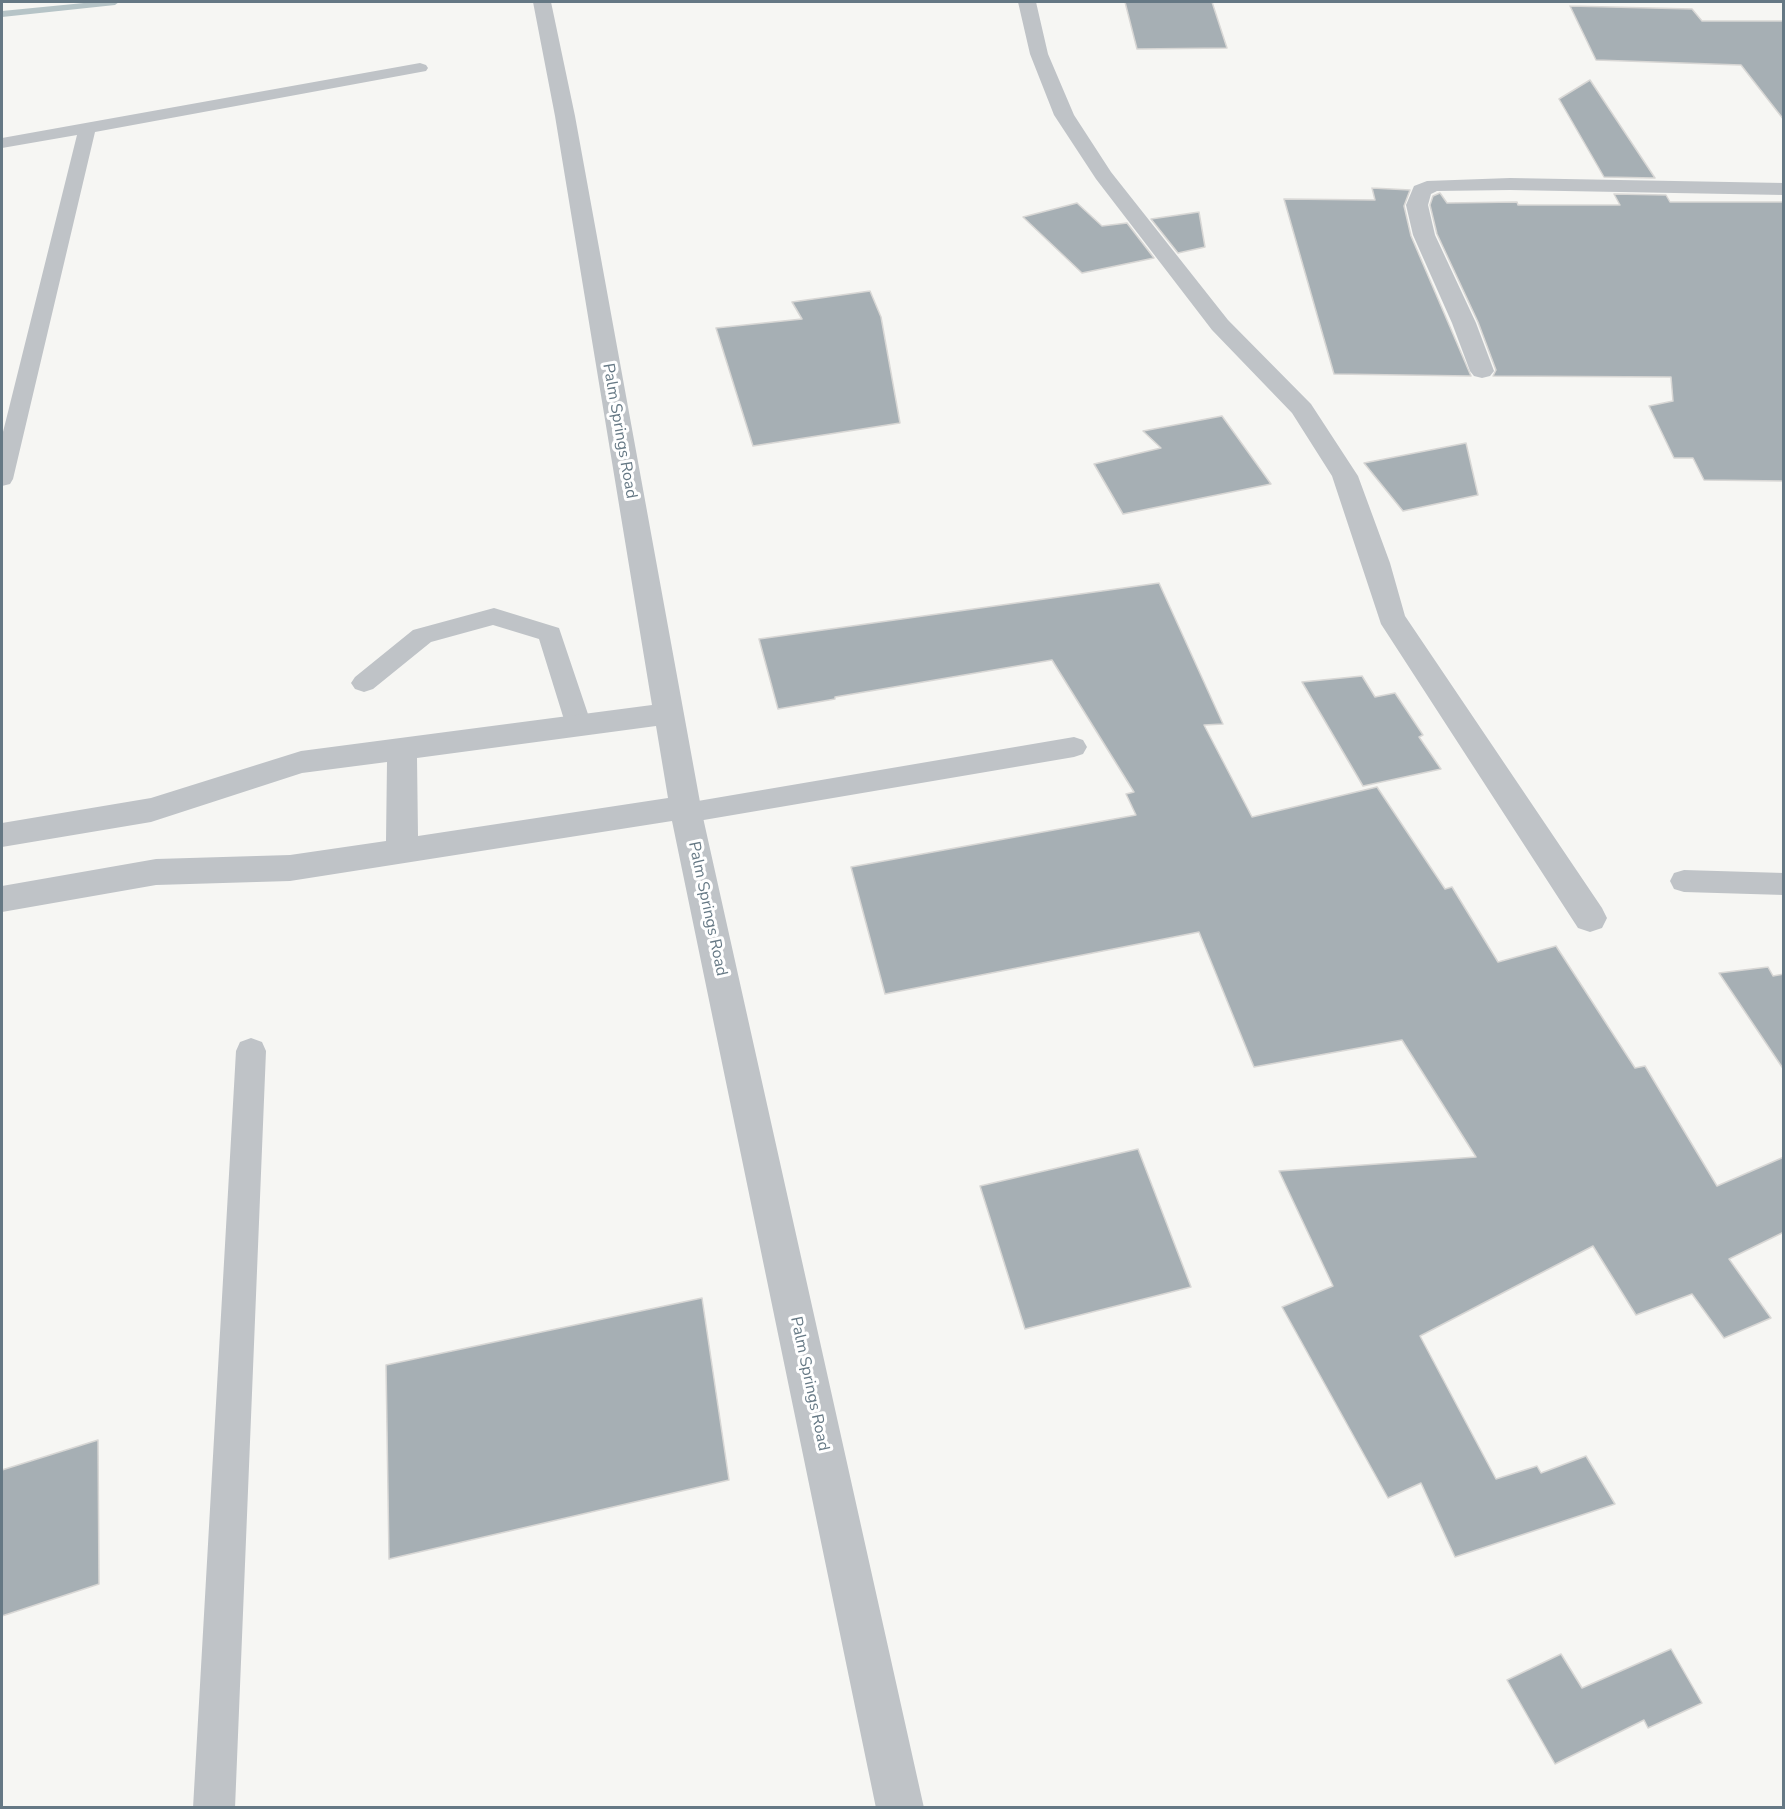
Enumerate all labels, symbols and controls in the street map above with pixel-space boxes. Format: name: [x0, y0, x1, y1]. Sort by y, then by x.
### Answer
street label: Palm Springs Road: [598, 362, 640, 500]
street label: Palm Springs Road: [683, 840, 731, 978]
street label: Palm Springs Road: [785, 1315, 833, 1453]

